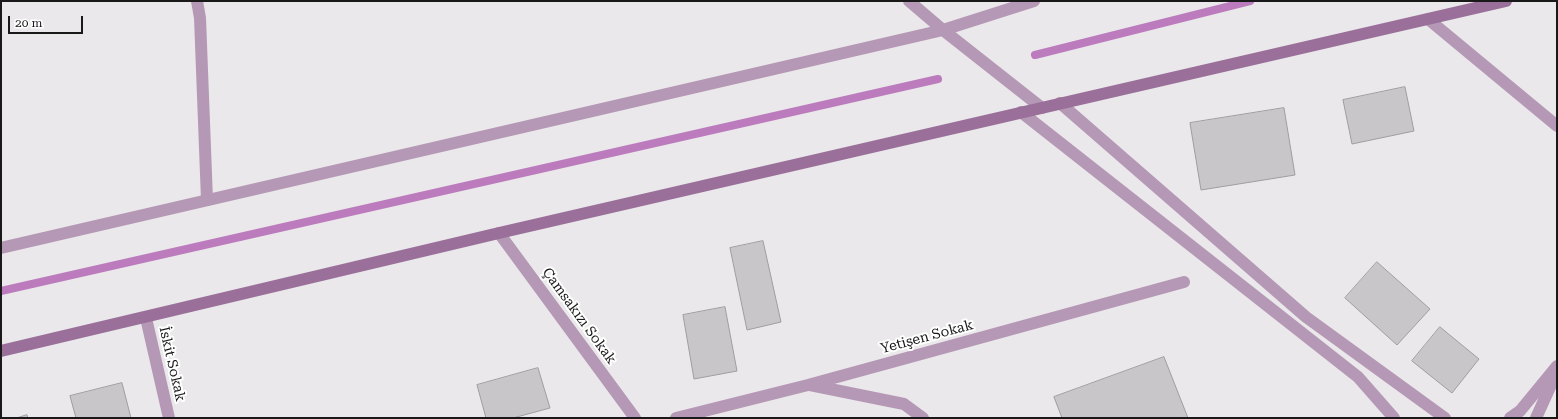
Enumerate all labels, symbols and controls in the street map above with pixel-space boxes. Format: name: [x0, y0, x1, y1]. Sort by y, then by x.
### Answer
scale bar: [10, 8, 85, 34]
text: 20 m: [15, 16, 42, 30]
street label: Çamsakızı Sokak: [538, 265, 620, 367]
street label: Yetişen Sokak: [879, 317, 975, 357]
street label: İskit Sokak: [155, 325, 189, 403]

